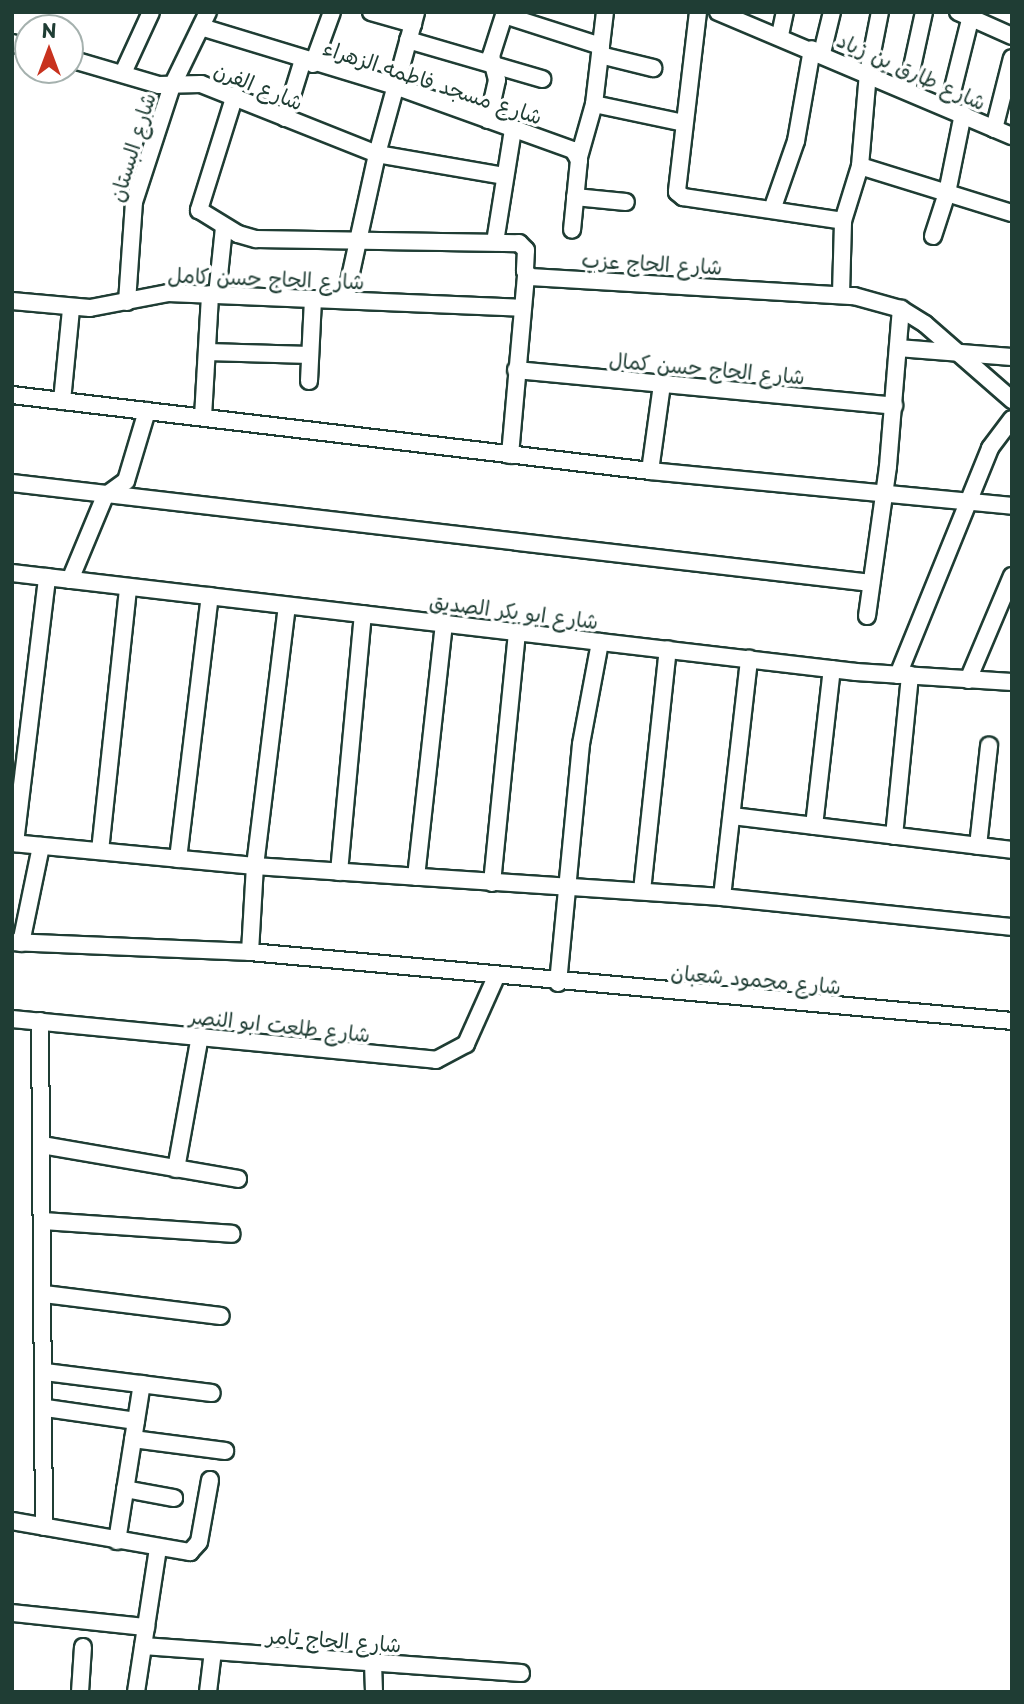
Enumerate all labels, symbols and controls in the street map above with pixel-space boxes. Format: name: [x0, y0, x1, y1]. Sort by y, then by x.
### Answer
north arrow: [14, 14, 84, 84]
text: N: [41, 16, 57, 44]
street label: شارع طارق بن زياد: [834, 26, 990, 114]
street label: شارع مسجد فاطمه الزهراء: [320, 34, 546, 128]
street label: شارع الفرن: [211, 56, 307, 114]
street label: شارع البستان: [102, 89, 160, 205]
street label: شارع الحاج عزب: [581, 246, 723, 278]
street label: شارع الحاج حسن كامل: [167, 261, 365, 293]
street label: شارع الحاج حسن كمال: [608, 346, 806, 388]
street label: شارع ابو بكر الصديق: [428, 587, 600, 633]
street label: شارع محمود شعبان: [670, 958, 842, 998]
street label: شارع طلعت ابو النصر: [188, 1002, 372, 1046]
street label: شارع الحاج تامر: [266, 1622, 402, 1656]

